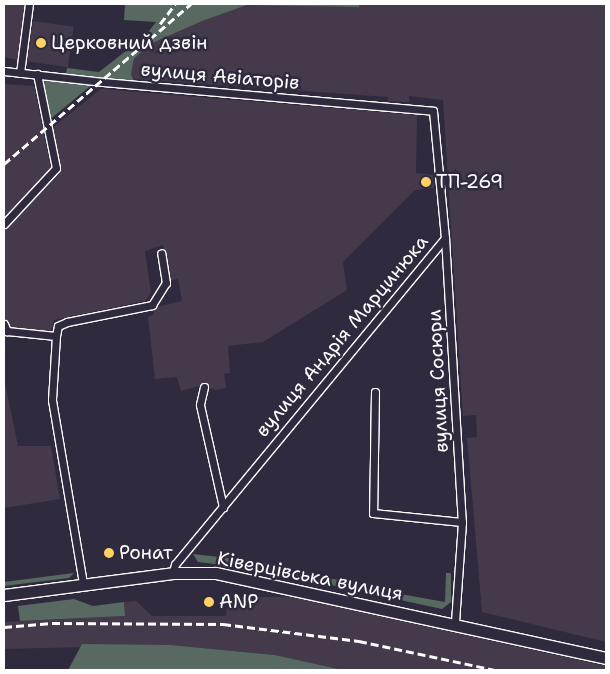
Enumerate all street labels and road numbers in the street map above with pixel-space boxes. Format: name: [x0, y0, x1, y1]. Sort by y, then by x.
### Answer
street label: вулиця Авіаторів: [140, 58, 300, 94]
street label: вулиця Андрія Марцинюка: [251, 231, 433, 441]
street label: вулиця Сосюри: [423, 309, 453, 453]
street label: Ківерцівська вулиця: [215, 547, 405, 605]

